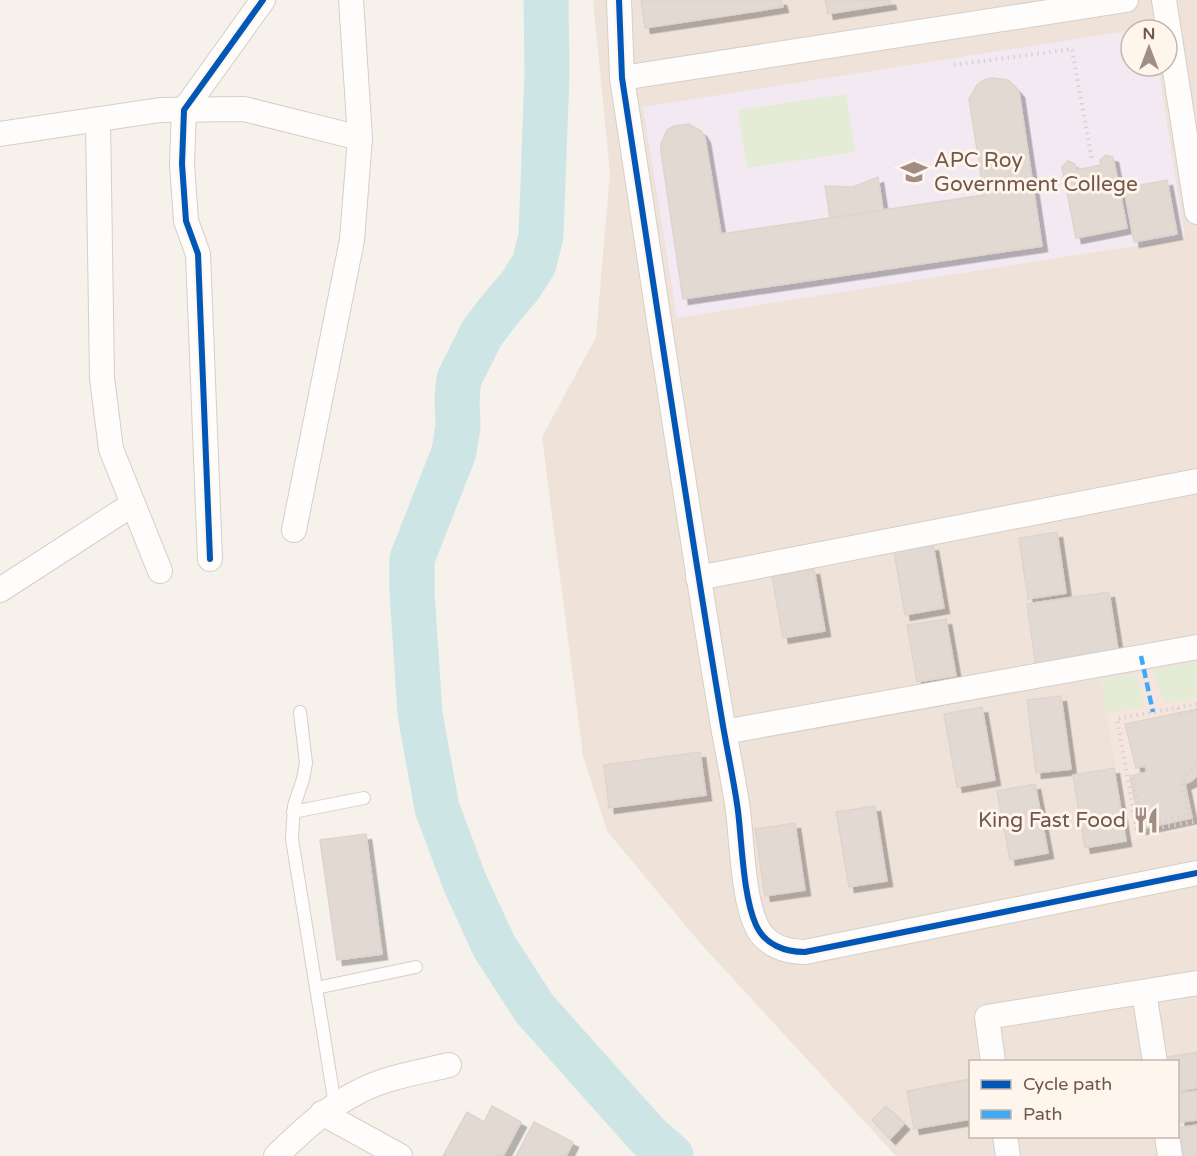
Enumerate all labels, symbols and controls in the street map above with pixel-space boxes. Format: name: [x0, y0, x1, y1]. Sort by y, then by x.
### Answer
north arrow: [1119, 18, 1179, 78]
text: N: [1143, 24, 1155, 44]
place label: APC Roy Government College: [934, 148, 1138, 197]
school or university icon: APC Roy Government College: [899, 157, 929, 187]
restaurant icon: King Fast Food: [1131, 805, 1161, 835]
place label: King Fast Food: [978, 808, 1126, 833]
legend: [969, 1060, 1179, 1138]
text: Cycle path: [1023, 1073, 1112, 1095]
text: Path: [1023, 1103, 1062, 1125]

